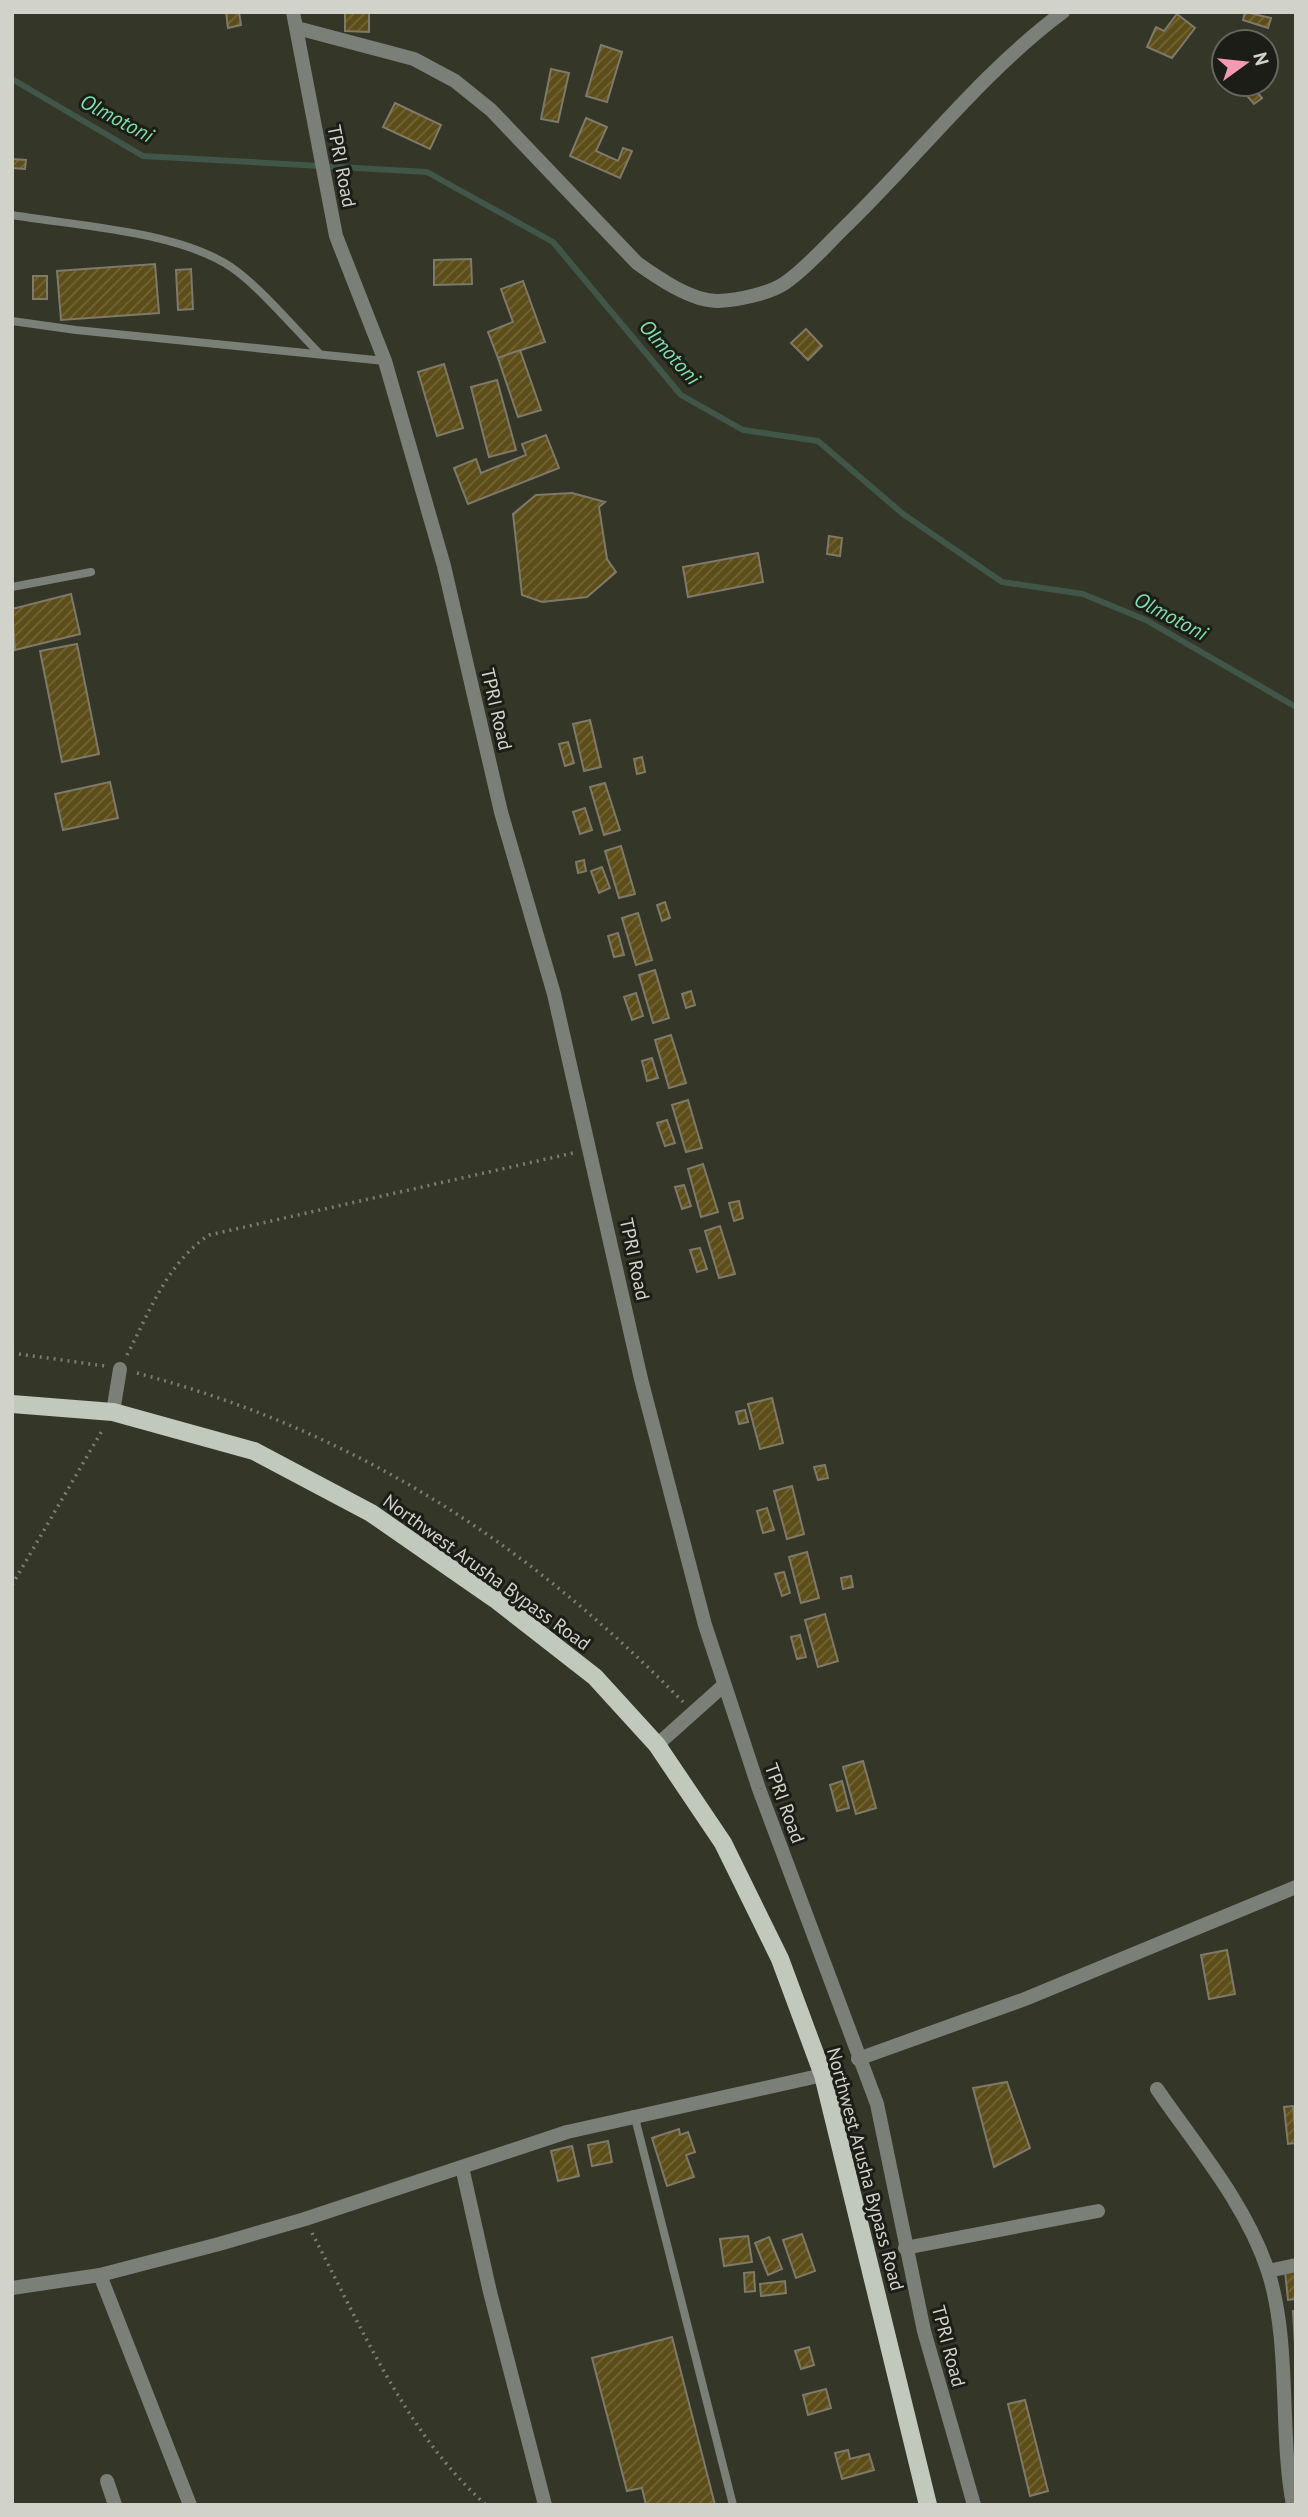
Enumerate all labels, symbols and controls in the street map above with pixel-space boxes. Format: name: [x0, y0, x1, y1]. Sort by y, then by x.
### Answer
north arrow: [1210, 28, 1280, 98]
text: N: [1248, 49, 1275, 68]
water label: Olmotoni: [76, 87, 159, 149]
street label: TPRI Road: [322, 123, 362, 209]
water label: Olmotoni: [633, 314, 707, 391]
water label: Olmotoni: [1130, 585, 1213, 647]
street label: TPRI Road: [476, 666, 518, 752]
street label: TPRI Road: [615, 1216, 655, 1302]
street label: Northwest Arusha Bypass Road: [378, 1489, 596, 1655]
street label: TPRI Road: [759, 1760, 811, 1846]
street label: Northwest Arusha Bypass Road: [822, 2045, 910, 2293]
street label: TPRI Road: [927, 2303, 971, 2389]

